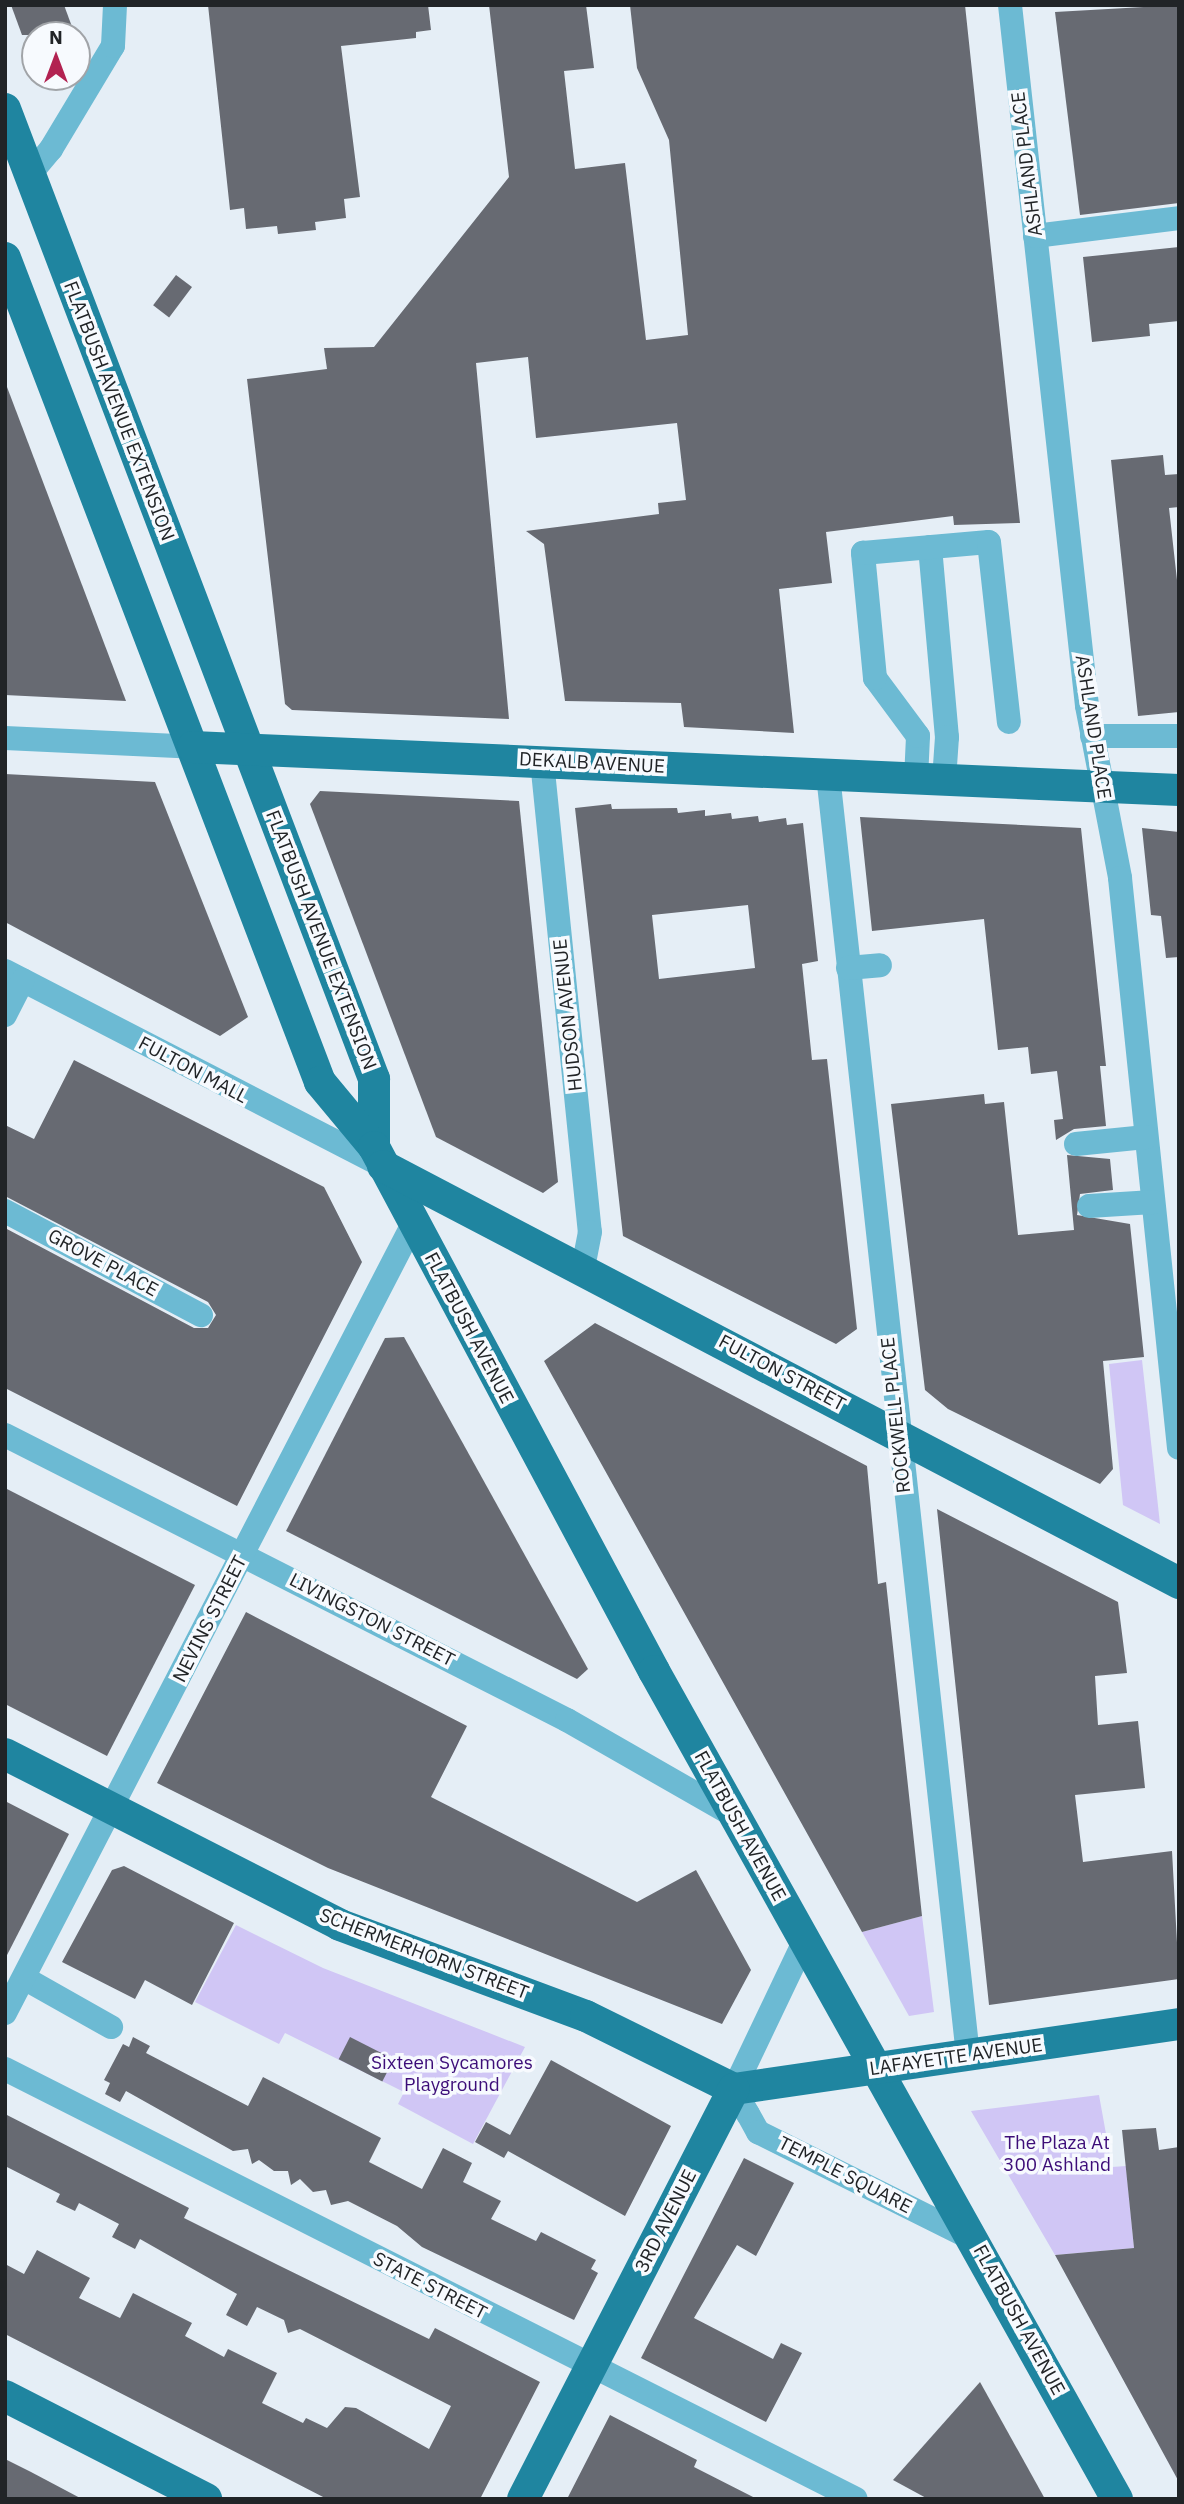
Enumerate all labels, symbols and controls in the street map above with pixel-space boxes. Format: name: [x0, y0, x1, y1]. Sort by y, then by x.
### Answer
north arrow: [21, 21, 91, 91]
text: N: [49, 25, 63, 49]
street label: ASHLAND PLACE: [1007, 90, 1047, 238]
street label: FLATBUSH AVENUE EXTENSION: [59, 278, 179, 544]
street label: ASHLAND PLACE: [1070, 653, 1116, 801]
street label: DEKALB AVENUE: [519, 748, 665, 778]
street label: FLATBUSH AVENUE EXTENSION: [261, 807, 381, 1073]
street label: HUDSON AVENUE: [549, 938, 587, 1092]
street label: FULTON MALL: [135, 1032, 251, 1108]
street label: GROVE PLACE: [44, 1224, 162, 1302]
street label: FLATBUSH AVENUE: [419, 1248, 519, 1408]
street label: FULTON STREET: [715, 1330, 849, 1416]
street label: ROCKWELL PLACE: [876, 1336, 916, 1494]
street label: NEVINS STREET: [168, 1552, 252, 1686]
street label: LIVINGSTON STREET: [286, 1568, 458, 1672]
street label: FLATBUSH AVENUE: [689, 1747, 791, 1905]
street label: SCHERMERHORN STREET: [316, 1904, 532, 2004]
street label: LAFAYETTE AVENUE: [868, 2034, 1044, 2080]
park label: Sixteen Sycamores Playground: [371, 2052, 533, 2096]
street label: TEMPLE SQUARE: [775, 2132, 915, 2218]
park label: The Plaza At 300 Ashland: [1003, 2132, 1111, 2176]
street label: 3RD AVENUE: [630, 2166, 702, 2276]
street label: FLATBUSH AVENUE: [968, 2241, 1070, 2399]
street label: STATE STREET: [369, 2248, 491, 2324]

